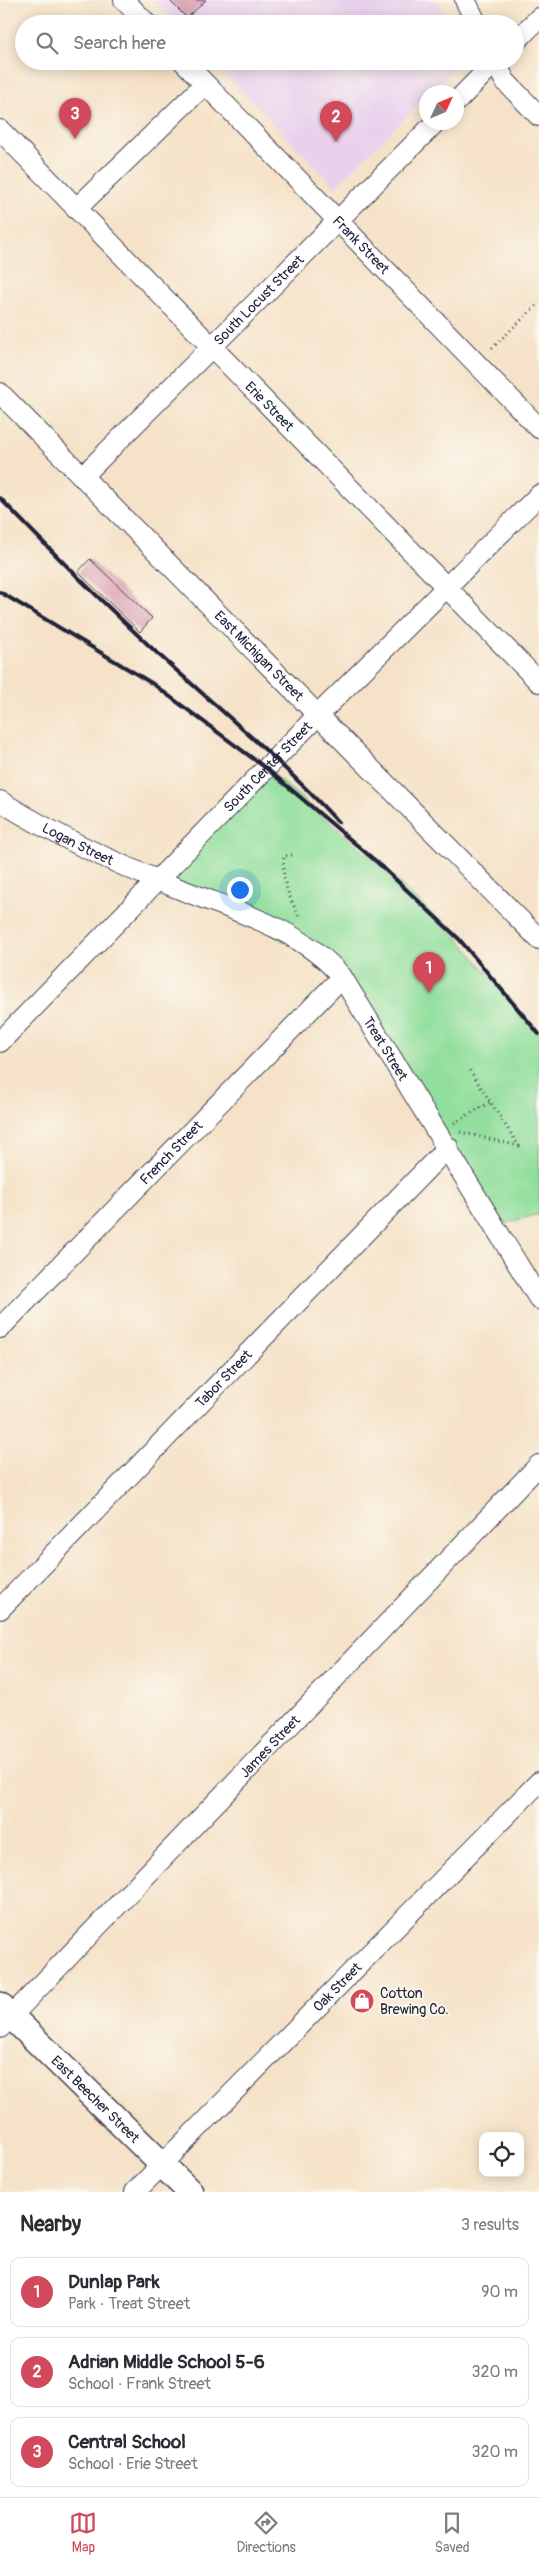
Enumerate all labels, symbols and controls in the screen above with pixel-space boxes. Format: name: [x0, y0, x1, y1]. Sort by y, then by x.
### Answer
search box: [15, 15, 524, 70]
icon: search: [33, 29, 61, 57]
text: Search here: [73, 31, 166, 55]
north arrow: [419, 85, 464, 130]
pin: 3: [59, 98, 91, 139]
pin: 2: [320, 101, 352, 142]
street label: Frank Street: [329, 212, 393, 278]
street label: South Locust Street: [210, 251, 307, 349]
street label: Erie Street: [242, 378, 298, 435]
street label: East Michigan Street: [211, 607, 308, 704]
street label: South Center Street: [220, 718, 316, 816]
street label: Logan Street: [39, 819, 117, 869]
your location: [227, 877, 253, 903]
pin: 1: [413, 952, 445, 993]
street label: Treat Street: [360, 1014, 412, 1084]
street label: French Street: [136, 1117, 206, 1188]
street label: Tabor Street: [192, 1346, 256, 1411]
street label: James Street: [236, 1711, 304, 1781]
street label: Oak Street: [309, 1958, 365, 2015]
place label: Cotton Brewing Co.: [380, 1985, 449, 2018]
shop icon: Cotton Brewing Co.: [349, 1988, 375, 2014]
street label: East Beecher Street: [48, 2052, 143, 2146]
map controls: [479, 2132, 524, 2177]
button: locate: [479, 2132, 524, 2177]
text: Nearby: [20, 2211, 81, 2238]
text: 3 results: [461, 2215, 519, 2235]
text: Dunlap Park: [68, 2270, 160, 2294]
text: 1: [34, 2282, 40, 2302]
text: 90 m: [481, 2282, 518, 2302]
text: Park · Treat Street: [68, 2294, 190, 2314]
text: Adrian Middle School 5-6: [68, 2350, 265, 2374]
text: 2: [33, 2362, 41, 2382]
text: 320 m: [472, 2362, 518, 2382]
text: School · Frank Street: [68, 2374, 211, 2394]
text: Central School: [68, 2430, 186, 2454]
text: 3: [33, 2442, 41, 2462]
text: 320 m: [472, 2442, 518, 2462]
text: School · Erie Street: [68, 2454, 198, 2474]
tab: Map: [69, 2509, 97, 2556]
tab: Directions: [236, 2509, 296, 2556]
tab: Saved: [435, 2509, 470, 2556]

